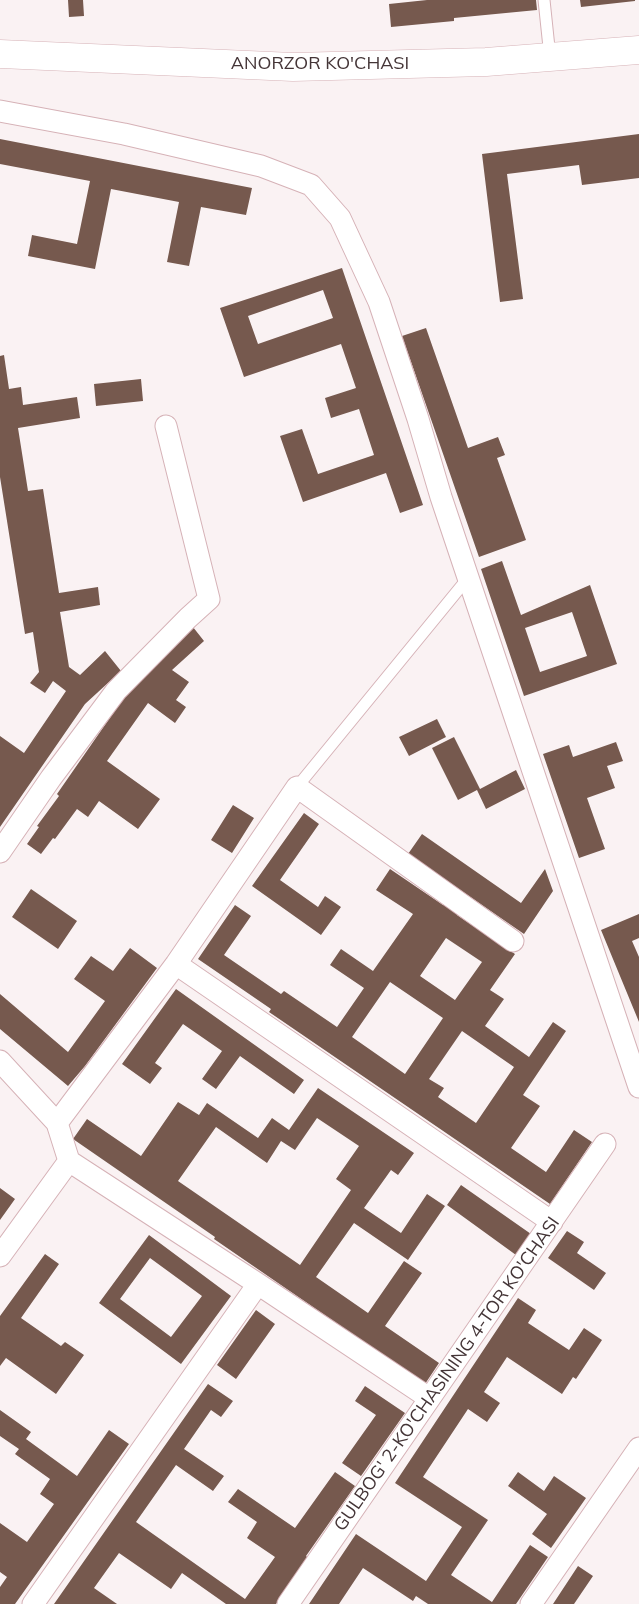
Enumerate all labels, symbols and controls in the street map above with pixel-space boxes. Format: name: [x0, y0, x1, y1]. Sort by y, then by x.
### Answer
street label: ANORZOR KO'CHASI: [231, 53, 409, 75]
street label: GULBOG' 2-KO'CHASINING 4-TOR KO'CHASI: [330, 1213, 564, 1535]

